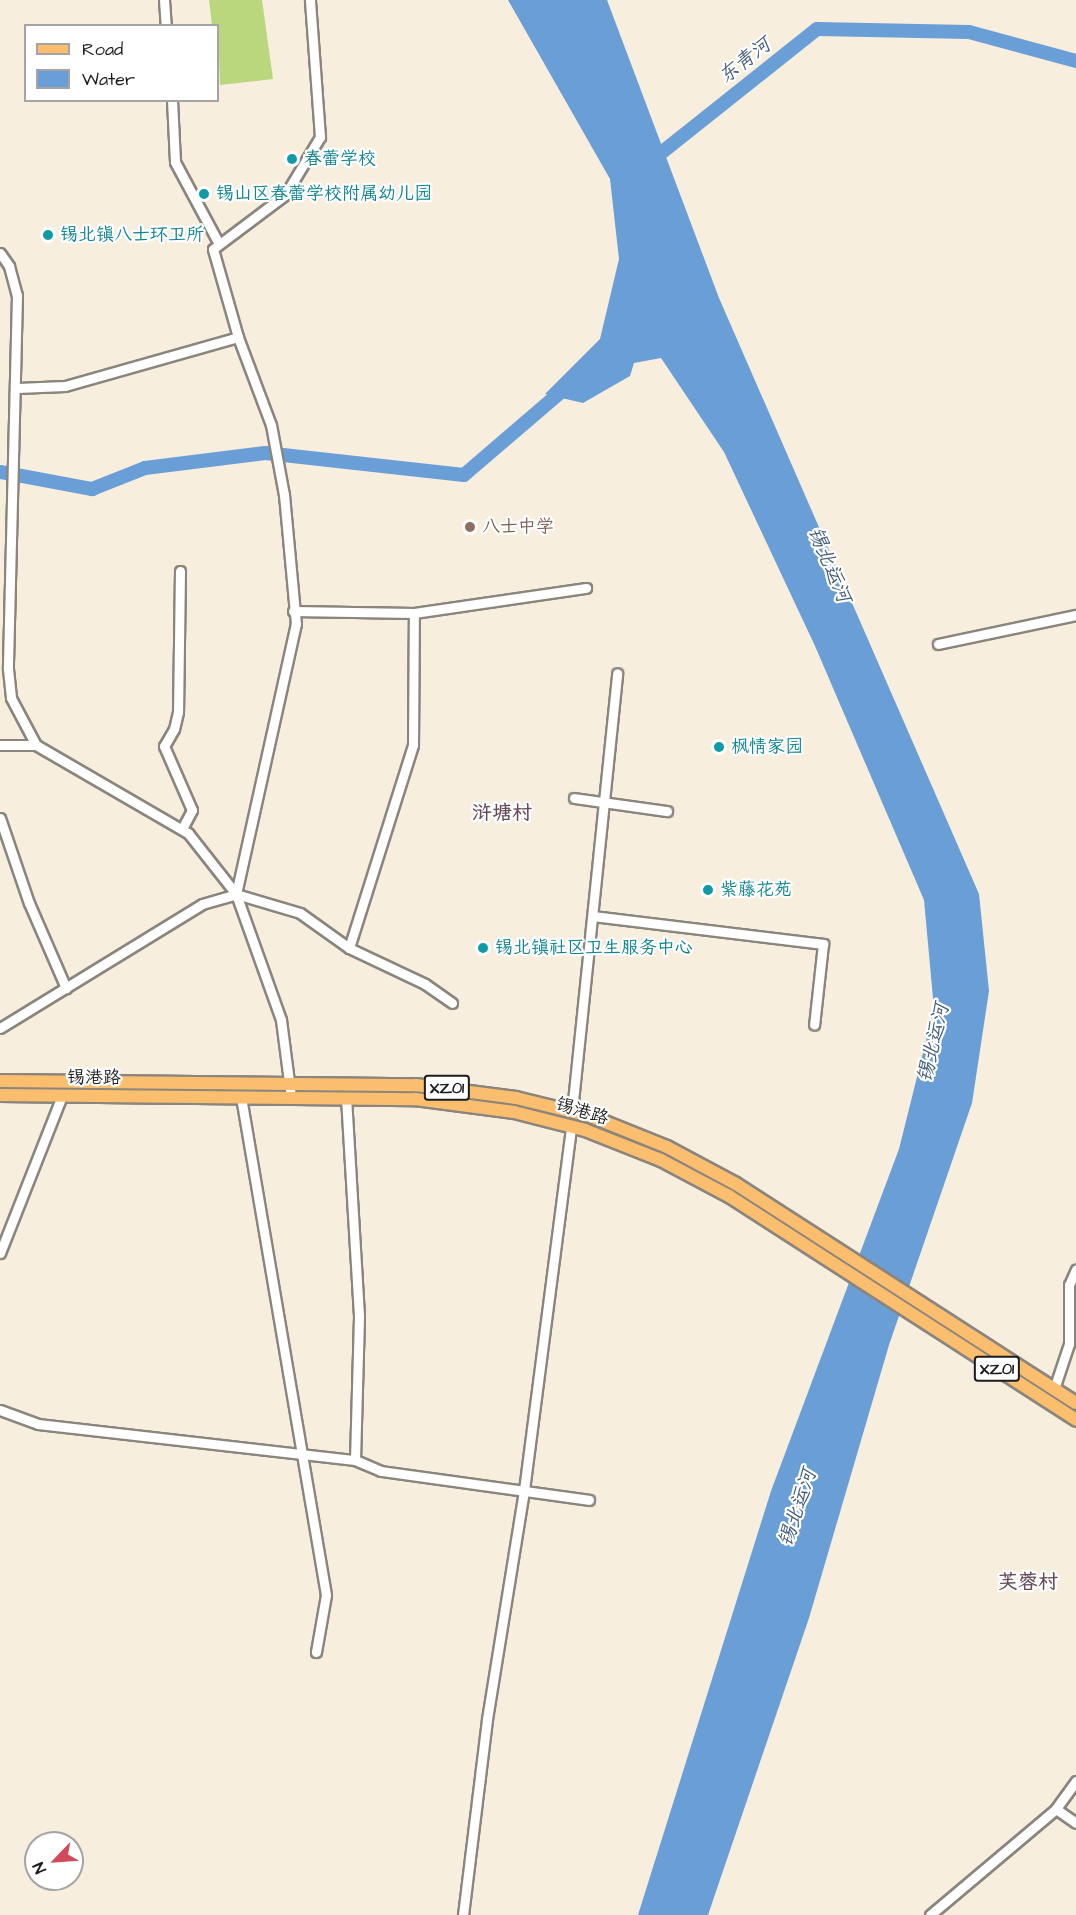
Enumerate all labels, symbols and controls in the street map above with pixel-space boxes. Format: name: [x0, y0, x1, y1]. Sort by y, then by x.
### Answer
legend: [24, 24, 219, 102]
water label: 东青河: [714, 33, 776, 89]
text: Road: [82, 37, 123, 62]
text: Water: [82, 67, 135, 92]
place label: 春蕾学校: [304, 148, 376, 170]
marker: 春蕾学校: [285, 152, 299, 166]
place label: 锡山区春蕾学校附属幼儿园: [216, 183, 432, 205]
marker: 锡山区春蕾学校附属幼儿园: [197, 187, 211, 201]
place label: 锡北镇八士环卫所: [60, 224, 204, 246]
marker: 锡北镇八士环卫所: [41, 228, 55, 242]
place label: 八士中学: [482, 516, 554, 538]
marker: 八士中学: [463, 520, 477, 534]
water label: 锡北运河: [802, 523, 856, 607]
place label: 枫情家园: [731, 736, 803, 758]
marker: 枫情家园: [712, 740, 726, 754]
district label: 浒塘村: [472, 801, 532, 825]
place label: 紫藤花苑: [720, 879, 792, 901]
marker: 紫藤花苑: [701, 883, 715, 897]
place label: 锡北镇社区卫生服务中心: [495, 937, 693, 959]
marker: 锡北镇社区卫生服务中心: [476, 941, 490, 955]
water label: 锡北运河: [913, 1001, 955, 1085]
street label: 锡港路: [67, 1067, 121, 1089]
road number: XZ01: [423, 1075, 471, 1101]
street label: 锡港路: [553, 1094, 611, 1130]
road number: XZ01: [973, 1356, 1021, 1382]
water label: 锡北运河: [774, 1466, 822, 1550]
district label: 芙蓉村: [998, 1570, 1058, 1594]
north arrow: [24, 1831, 84, 1891]
text: N: [27, 1859, 52, 1877]

